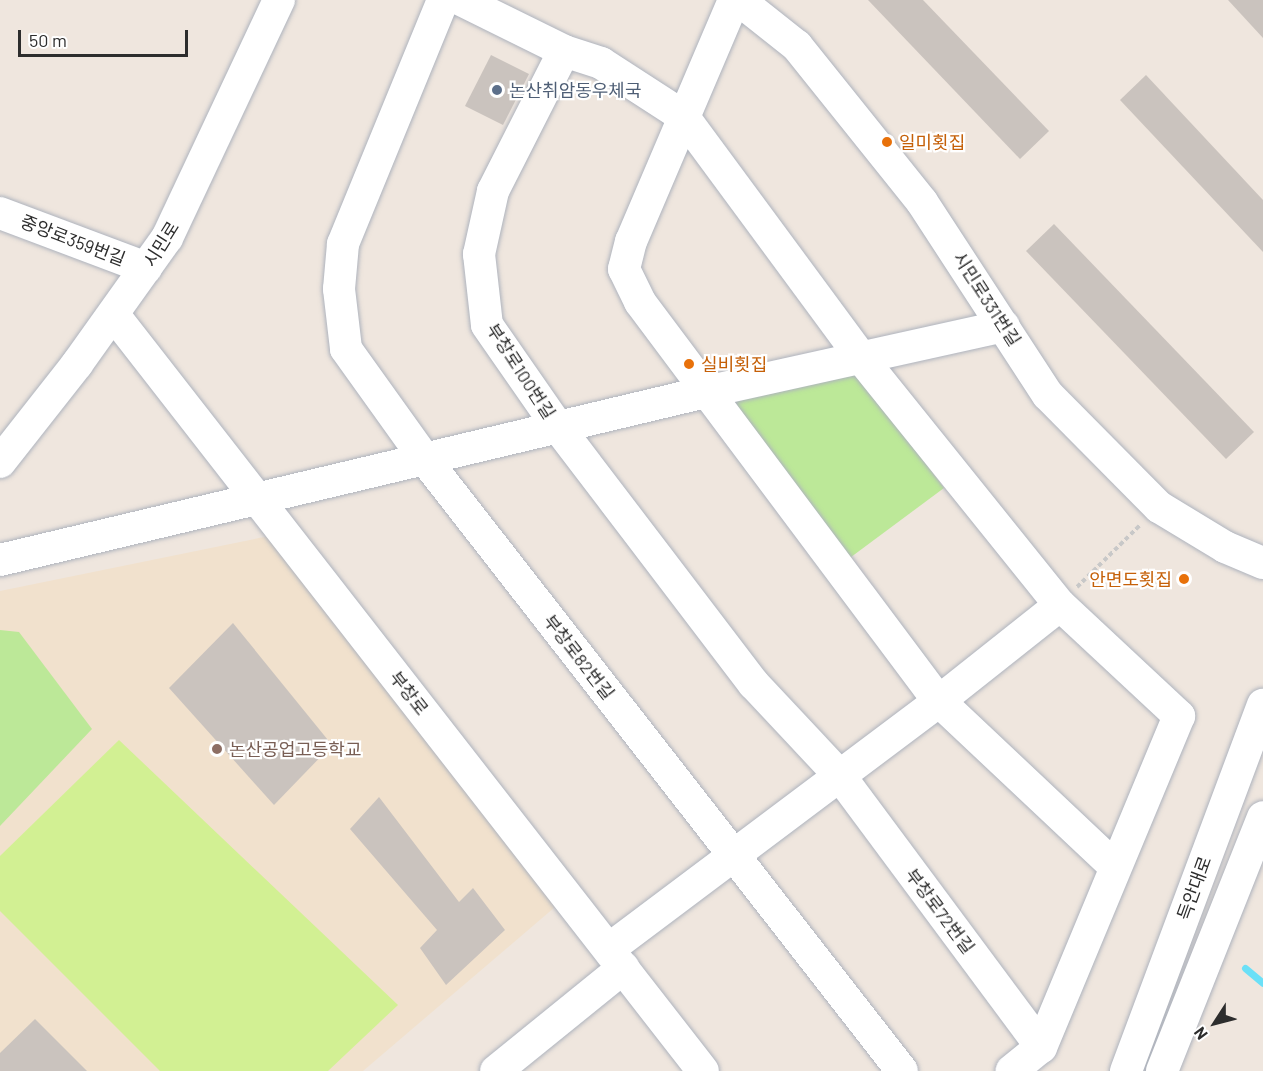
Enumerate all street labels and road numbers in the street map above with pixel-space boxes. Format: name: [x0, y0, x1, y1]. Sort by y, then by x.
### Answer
street label: 중앙로359번길: [17, 210, 129, 270]
street label: 시민로: [139, 217, 183, 271]
street label: 시민로331번길: [949, 248, 1025, 350]
street label: 부창로100번길: [482, 319, 560, 423]
street label: 부창로82번길: [539, 610, 619, 704]
street label: 부창로: [385, 667, 433, 719]
street label: 득안대로: [1173, 853, 1215, 923]
street label: 부창로72번길: [901, 864, 979, 958]

